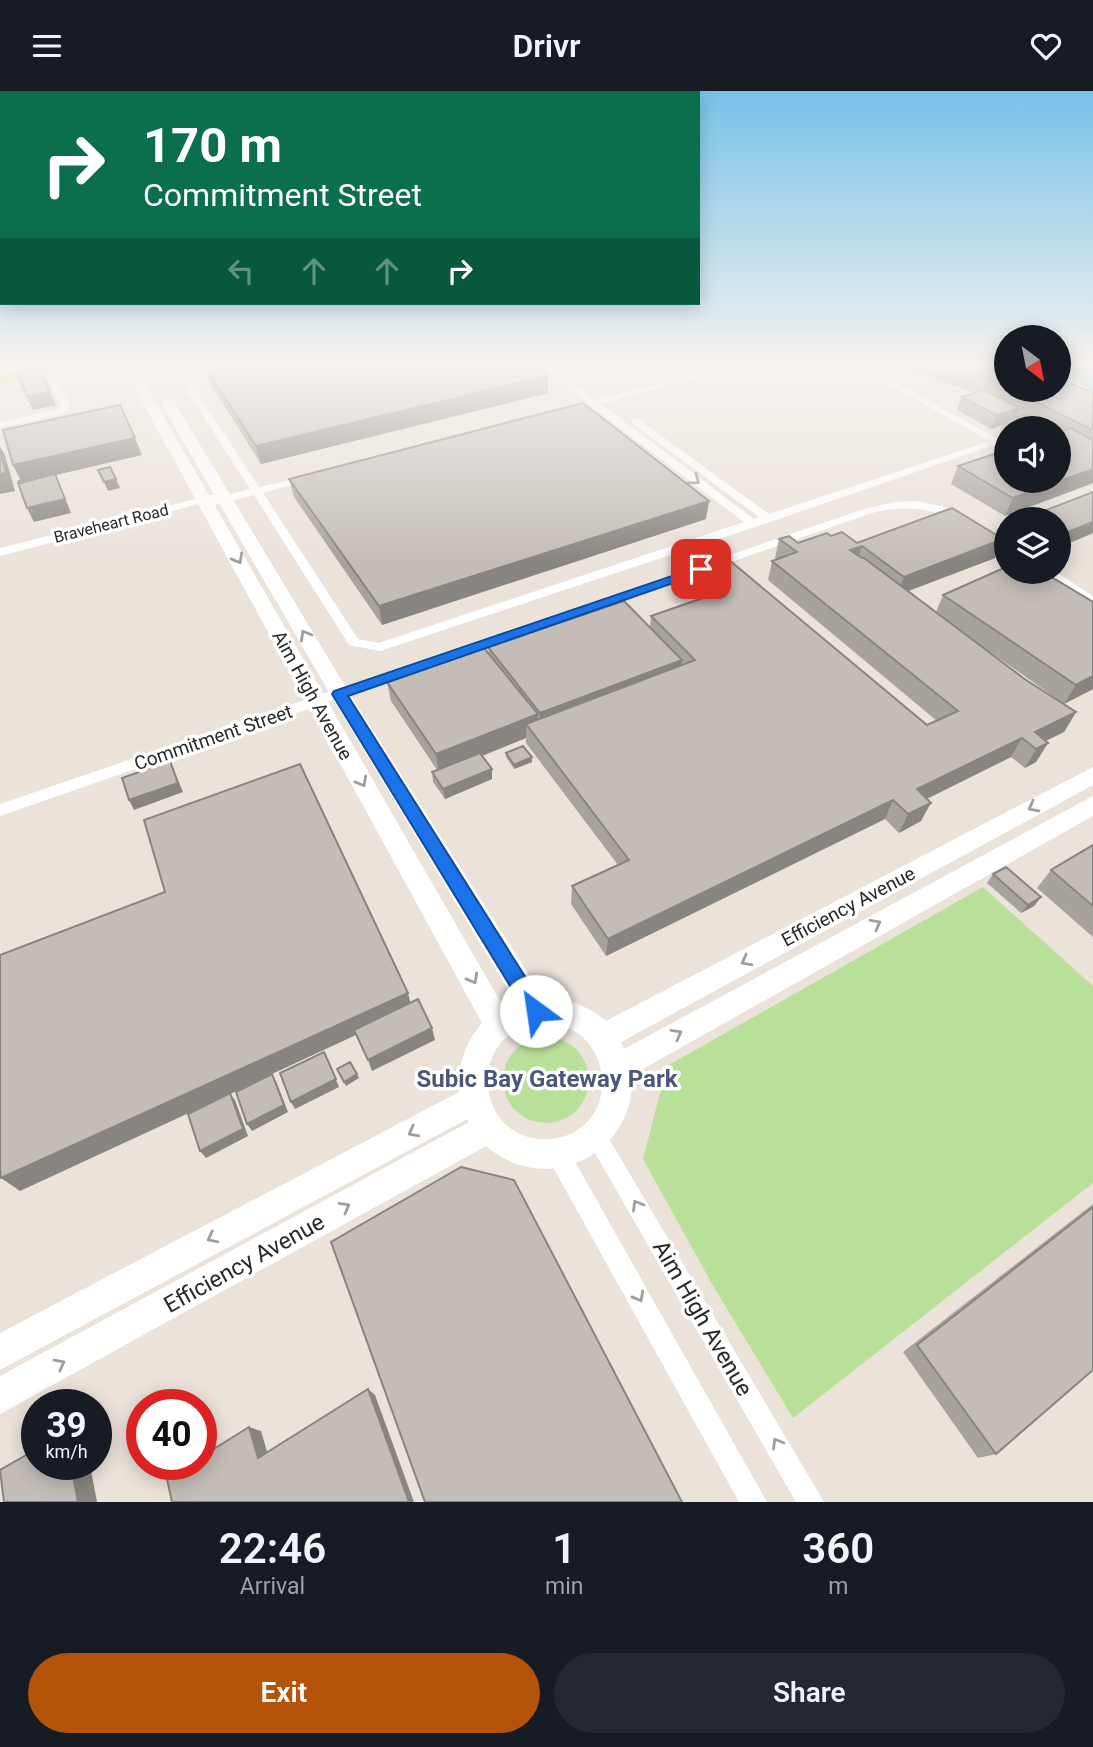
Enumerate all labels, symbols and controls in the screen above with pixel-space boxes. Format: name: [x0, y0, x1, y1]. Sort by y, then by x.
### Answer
icon: menu: [28, 27, 66, 65]
text: Drivr: [512, 27, 581, 65]
icon: heart: [1027, 27, 1065, 65]
text: 170 m: [143, 117, 282, 174]
icon: right: [28, 119, 119, 210]
text: Commitment Street: [143, 176, 422, 214]
icon: left: [222, 252, 260, 290]
icon: ahead: [295, 252, 333, 290]
icon: ahead: [368, 252, 406, 290]
icon: right: [441, 252, 479, 290]
north arrow: [994, 325, 1071, 403]
map controls: [994, 325, 1071, 584]
button: sound: [994, 416, 1071, 493]
one-way arrow: [687, 472, 700, 485]
street label: Braveheart Road: [52, 500, 170, 547]
button: layers: [994, 507, 1071, 584]
pin: [671, 539, 731, 599]
icon: arrive: [682, 550, 720, 588]
one-way arrow: [230, 552, 243, 564]
street label: Aim High Avenue: [267, 626, 358, 764]
one-way arrow: [300, 630, 313, 643]
street label: Commitment Street: [131, 700, 295, 775]
one-way arrow: [354, 775, 367, 788]
one-way arrow: [1028, 799, 1040, 812]
street label: Efficiency Avenue: [778, 862, 919, 951]
one-way arrow: [869, 919, 882, 932]
one-way arrow: [741, 952, 753, 966]
one-way arrow: [465, 972, 478, 985]
position arrow: [499, 974, 573, 1048]
one-way arrow: [670, 1029, 683, 1042]
district label: Subic Bay Gateway Park: [417, 1065, 679, 1093]
one-way arrow: [408, 1124, 421, 1137]
one-way arrow: [632, 1199, 645, 1212]
one-way arrow: [338, 1202, 350, 1215]
street label: Efficiency Avenue: [159, 1208, 329, 1319]
one-way arrow: [207, 1230, 219, 1244]
street label: Aim High Avenue: [647, 1236, 758, 1401]
one-way arrow: [631, 1290, 644, 1302]
one-way arrow: [53, 1359, 65, 1372]
speed limit sign: 40: [126, 1389, 217, 1480]
text: 39: [46, 1405, 87, 1446]
one-way arrow: [772, 1438, 785, 1451]
text: km/h: [45, 1441, 88, 1462]
text: 22:46: [219, 1524, 326, 1573]
text: 1: [552, 1524, 576, 1573]
text: 360: [802, 1524, 874, 1573]
text: Arrival: [240, 1573, 305, 1600]
text: min: [545, 1573, 583, 1600]
text: m: [828, 1573, 848, 1600]
button: Exit: [28, 1653, 540, 1733]
button: Share: [554, 1653, 1065, 1733]

